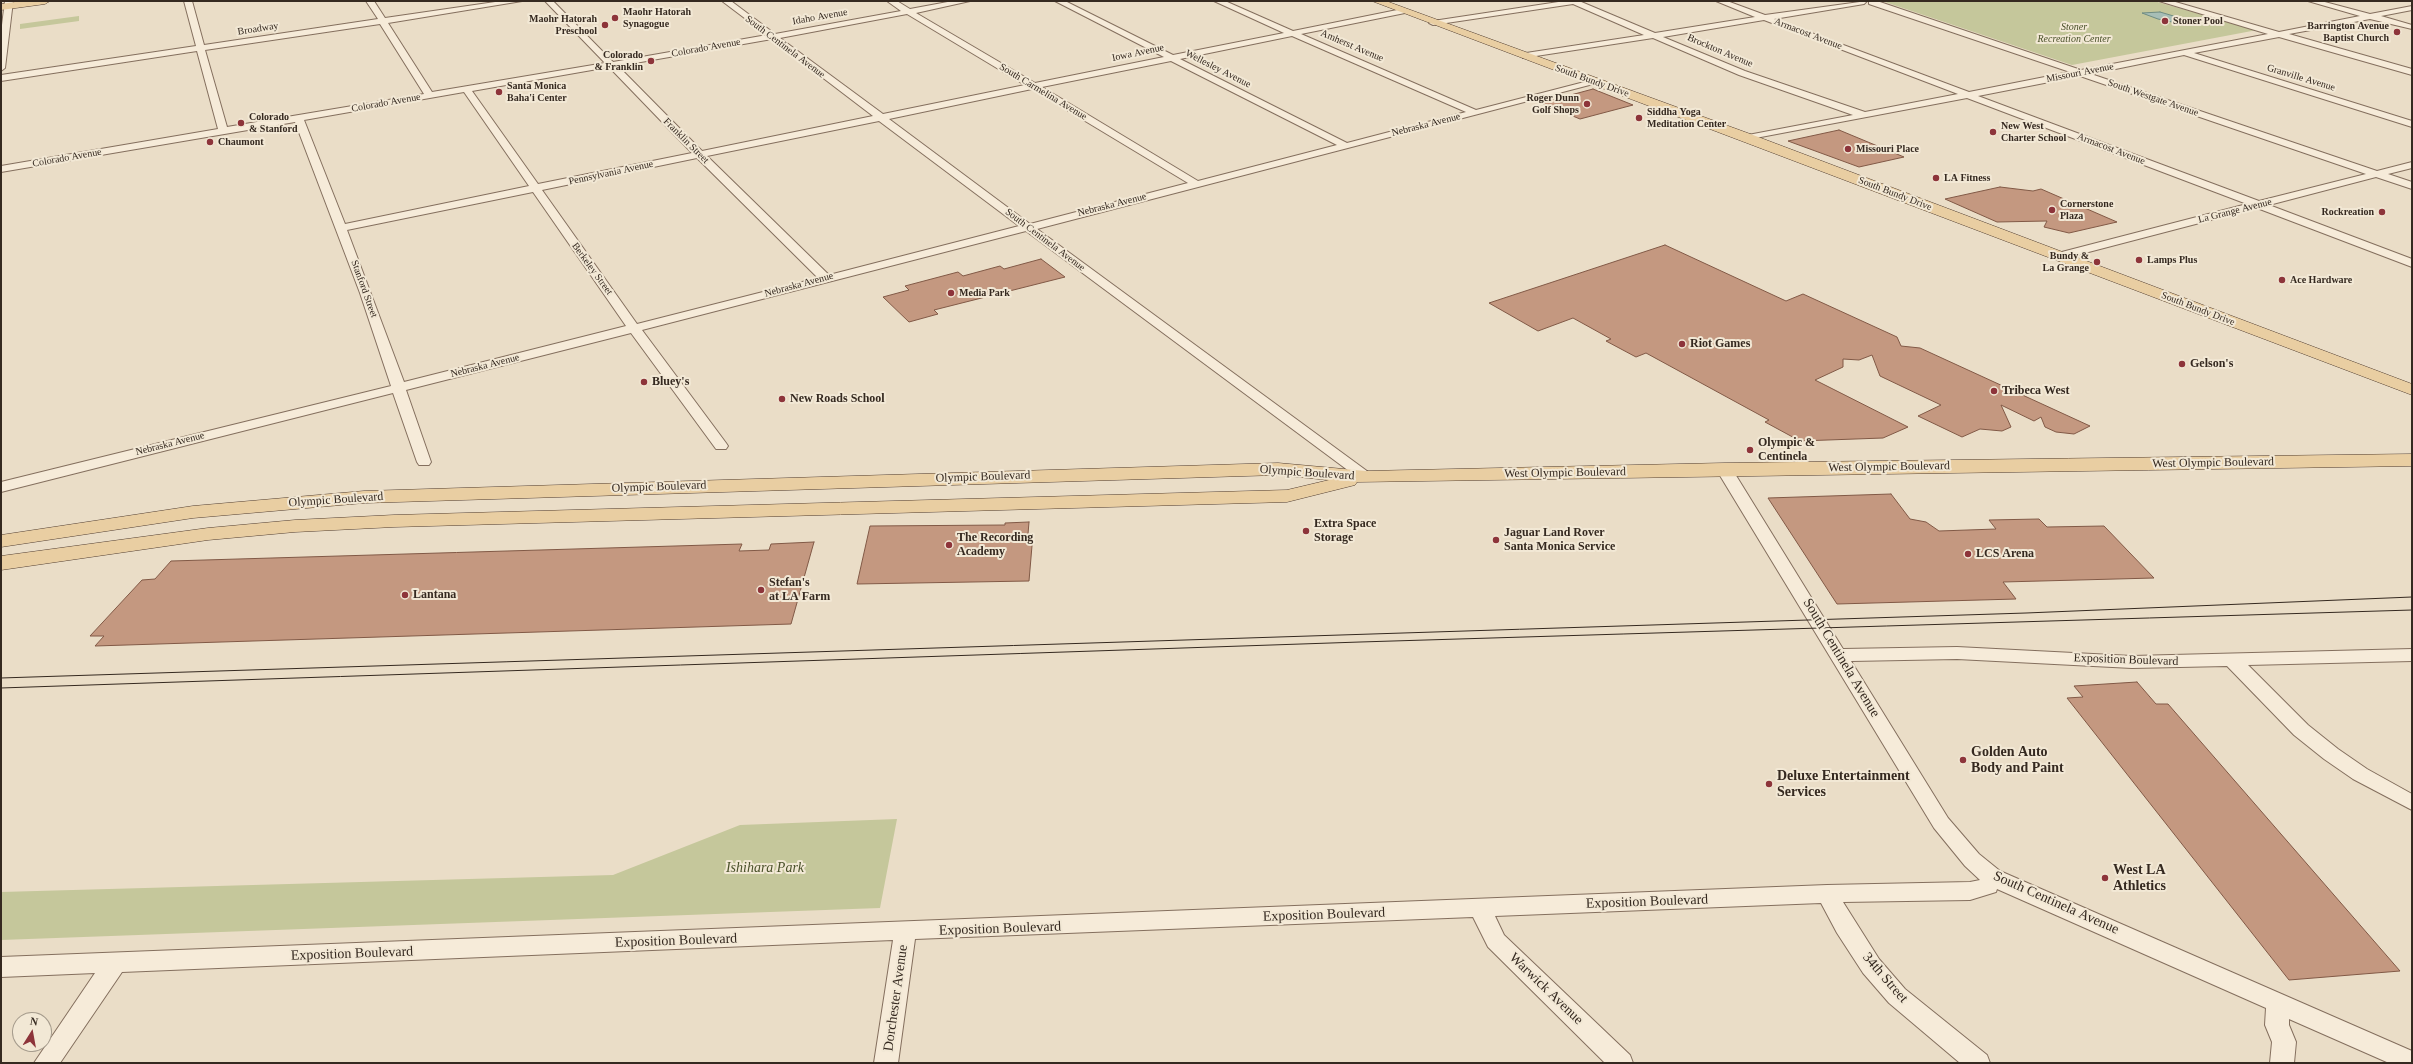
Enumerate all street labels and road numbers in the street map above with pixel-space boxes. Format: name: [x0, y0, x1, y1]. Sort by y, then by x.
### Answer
street label: Idaho Avenue: [792, 6, 848, 28]
street label: South Centinela Avenue: [743, 13, 827, 81]
street label: Armacost Avenue: [1772, 16, 1844, 52]
street label: Broadway: [237, 20, 279, 38]
street label: Amherst Avenue: [1319, 27, 1385, 65]
street label: Brockton Avenue: [1685, 32, 1755, 70]
street label: Colorado Avenue: [670, 36, 742, 60]
street label: Iowa Avenue: [1111, 42, 1165, 64]
street label: Wellesley Avenue: [1183, 47, 1253, 91]
street label: South Carmelina Avenue: [997, 61, 1089, 123]
street label: Missouri Avenue: [2045, 61, 2115, 85]
street label: South Bundy Drive: [1553, 62, 1631, 100]
street label: Granville Avenue: [2265, 62, 2337, 94]
street label: South Westgate Avenue: [2106, 77, 2200, 119]
street label: Colorado Avenue: [350, 91, 422, 115]
street label: Nebraska Avenue: [1390, 111, 1462, 139]
street label: Franklin Street: [661, 116, 711, 166]
street label: Armacost Avenue: [2075, 131, 2147, 167]
street label: Colorado Avenue: [31, 146, 103, 170]
street label: Pennsylvania Avenue: [568, 158, 654, 188]
street label: South Bundy Drive: [1857, 174, 1933, 214]
street label: Nebraska Avenue: [1076, 191, 1148, 219]
street label: La Grange Avenue: [2197, 196, 2273, 226]
street label: South Centinela Avenue: [1003, 206, 1087, 274]
street label: Berkeley Street: [569, 240, 615, 298]
street label: Stanford Street: [348, 259, 380, 319]
street label: Nebraska Avenue: [763, 270, 835, 300]
street label: South Bundy Drive: [2160, 289, 2236, 329]
street label: Nebraska Avenue: [449, 352, 521, 380]
street label: Nebraska Avenue: [134, 430, 206, 458]
street label: West Olympic Boulevard: [2152, 455, 2274, 471]
street label: West Olympic Boulevard: [1828, 459, 1950, 475]
street label: Olympic Boulevard: [1259, 463, 1355, 483]
street label: West Olympic Boulevard: [1504, 465, 1626, 481]
street label: Olympic Boulevard: [935, 468, 1031, 486]
street label: Olympic Boulevard: [611, 478, 707, 496]
street label: Olympic Boulevard: [288, 490, 384, 510]
street label: South Centinela Avenue: [1799, 595, 1883, 721]
street label: Exposition Boulevard: [2073, 651, 2179, 669]
street label: South Centinela Avenue: [1991, 868, 2121, 938]
street label: Exposition Boulevard: [1586, 891, 1708, 913]
street label: Exposition Boulevard: [1263, 904, 1385, 926]
street label: Exposition Boulevard: [939, 918, 1061, 940]
street label: Exposition Boulevard: [615, 930, 737, 952]
street label: Exposition Boulevard: [291, 943, 413, 965]
street label: Dorchester Avenue: [880, 944, 912, 1052]
street label: 34th Street: [1859, 949, 1911, 1007]
street label: Warwick Avenue: [1506, 950, 1586, 1028]

